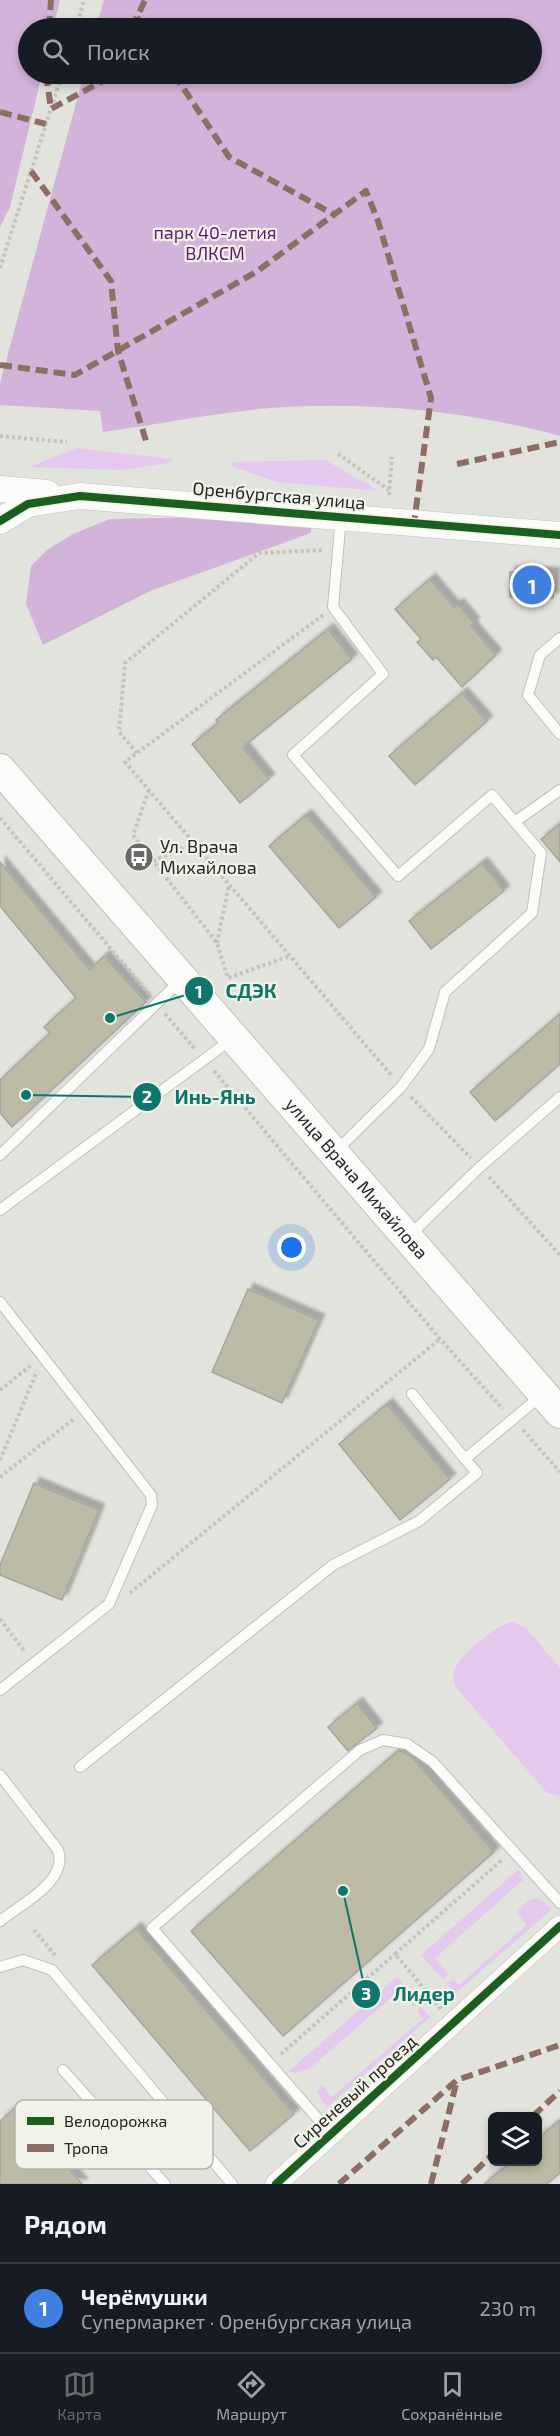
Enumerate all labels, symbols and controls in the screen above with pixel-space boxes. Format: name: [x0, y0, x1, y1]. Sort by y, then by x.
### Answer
search box: [18, 18, 542, 84]
icon: search: [39, 35, 72, 68]
text: Поиск: [87, 38, 150, 64]
park label: парк 40-летия ВЛКСМ: [153, 221, 277, 264]
street label: Оренбургская улица: [192, 476, 367, 514]
pin: 1: [512, 562, 552, 608]
place label: Ул. Врача Михайлова: [160, 835, 257, 878]
bus stop icon: Ул. Врача Михайлова: [123, 841, 155, 873]
callout: СДЭК: [184, 972, 289, 1010]
text: СДЭК: [225, 978, 277, 1002]
text: 1: [195, 980, 203, 1002]
callout: Инь-Янь: [132, 1078, 267, 1116]
text: Инь-Янь: [174, 1084, 256, 1108]
text: 2: [142, 1085, 152, 1107]
street label: улица Врача Михайлова: [281, 1093, 433, 1263]
your location: [277, 1233, 306, 1262]
callout: Лидер: [351, 1975, 467, 2013]
text: Лидер: [393, 1981, 455, 2005]
text: 3: [361, 1982, 371, 2004]
street label: Сиреневый проезд: [288, 2030, 421, 2153]
legend: [15, 2100, 213, 2169]
text: Велодорожка: [64, 2111, 167, 2130]
map controls: [488, 2112, 542, 2166]
button: layers: [488, 2112, 542, 2166]
text: Тропа: [64, 2138, 108, 2157]
text: Рядом: [24, 2208, 107, 2239]
text: Черёмушки: [81, 2283, 208, 2309]
text: 1: [39, 2296, 48, 2320]
text: 230 m: [480, 2296, 536, 2320]
text: Супермаркет · Оренбургская улица: [81, 2309, 412, 2333]
tab: Карта: [57, 2368, 102, 2423]
tab: Маршрут: [216, 2368, 287, 2423]
tab: Сохранённые: [401, 2368, 503, 2423]

